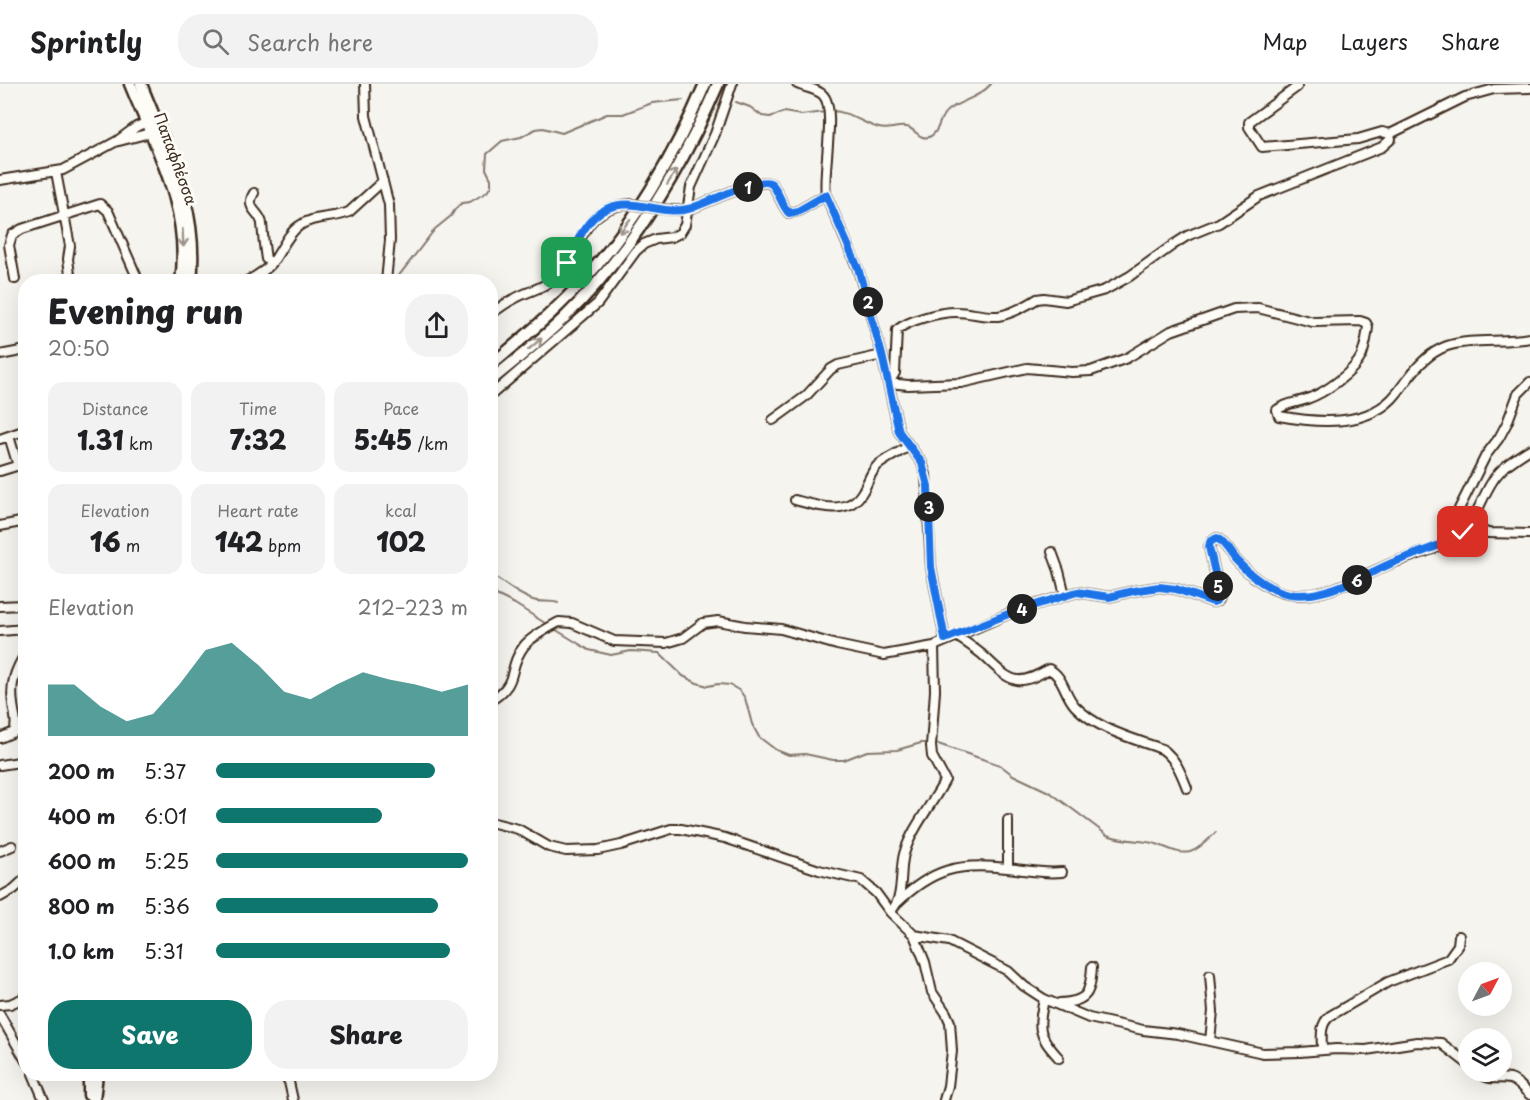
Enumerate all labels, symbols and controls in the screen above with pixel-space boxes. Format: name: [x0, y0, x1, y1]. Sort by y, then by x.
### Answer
search box: [178, 14, 598, 68]
text: Sprintly: [30, 20, 142, 63]
icon: search: [199, 25, 232, 58]
text: Search here: [247, 25, 373, 58]
text: Map: [1263, 25, 1307, 57]
text: Layers: [1340, 25, 1408, 57]
text: Share: [1441, 25, 1500, 57]
street label: Παπαφλέσσα: [149, 109, 204, 208]
one-way arrow: [665, 169, 678, 186]
pin: 1: [733, 172, 763, 202]
text: 1: [744, 175, 752, 199]
one-way arrow: [619, 218, 632, 234]
one-way arrow: [177, 227, 188, 247]
pin: [541, 237, 592, 288]
icon: arrive: [550, 246, 583, 279]
text: Evening run: [48, 285, 243, 335]
pin: 2: [853, 287, 883, 317]
text: 2: [862, 290, 874, 314]
button: share: [405, 294, 468, 357]
text: 20:50: [48, 333, 110, 363]
one-way arrow: [527, 337, 543, 350]
text: Distance: [81, 396, 149, 420]
text: Time: [239, 396, 277, 420]
text: Pace: [383, 396, 419, 420]
text: 1.31: [77, 420, 124, 459]
text: 7:32: [229, 420, 287, 459]
text: 5:45: [354, 420, 412, 459]
text: km: [124, 431, 153, 455]
text: /km: [412, 431, 448, 455]
pin: 3: [914, 492, 944, 522]
text: 3: [924, 495, 934, 519]
text: Elevation: [80, 498, 150, 522]
text: Heart rate: [218, 498, 298, 522]
text: kcal: [385, 498, 417, 522]
pin: [1437, 506, 1488, 557]
icon: check: [1446, 515, 1479, 548]
text: 16: [90, 522, 121, 561]
text: 142: [215, 522, 263, 561]
text: 102: [376, 522, 426, 561]
text: m: [121, 533, 140, 557]
text: bpm: [263, 533, 301, 557]
pin: 6: [1342, 565, 1372, 595]
text: 6: [1351, 568, 1363, 592]
pin: 5: [1203, 571, 1233, 601]
text: 5: [1213, 574, 1223, 598]
text: Elevation: [48, 592, 134, 622]
text: 212–223 m: [358, 592, 468, 622]
pin: 4: [1007, 594, 1037, 624]
text: 4: [1017, 597, 1027, 621]
text: 200 m: [48, 756, 115, 786]
text: 5:37: [144, 756, 186, 786]
text: 400 m: [48, 801, 116, 831]
text: 6:01: [144, 801, 187, 831]
text: 600 m: [48, 846, 116, 876]
text: 5:25: [144, 846, 189, 876]
text: 800 m: [48, 891, 115, 921]
text: 5:36: [144, 891, 190, 921]
text: 1.0 km: [48, 936, 115, 966]
text: 5:31: [144, 936, 184, 966]
north arrow: [1458, 962, 1512, 1016]
map controls: [1458, 962, 1512, 1082]
button: Save: [48, 1000, 252, 1069]
button: Share: [264, 1000, 468, 1069]
button: layers: [1458, 1028, 1512, 1082]

